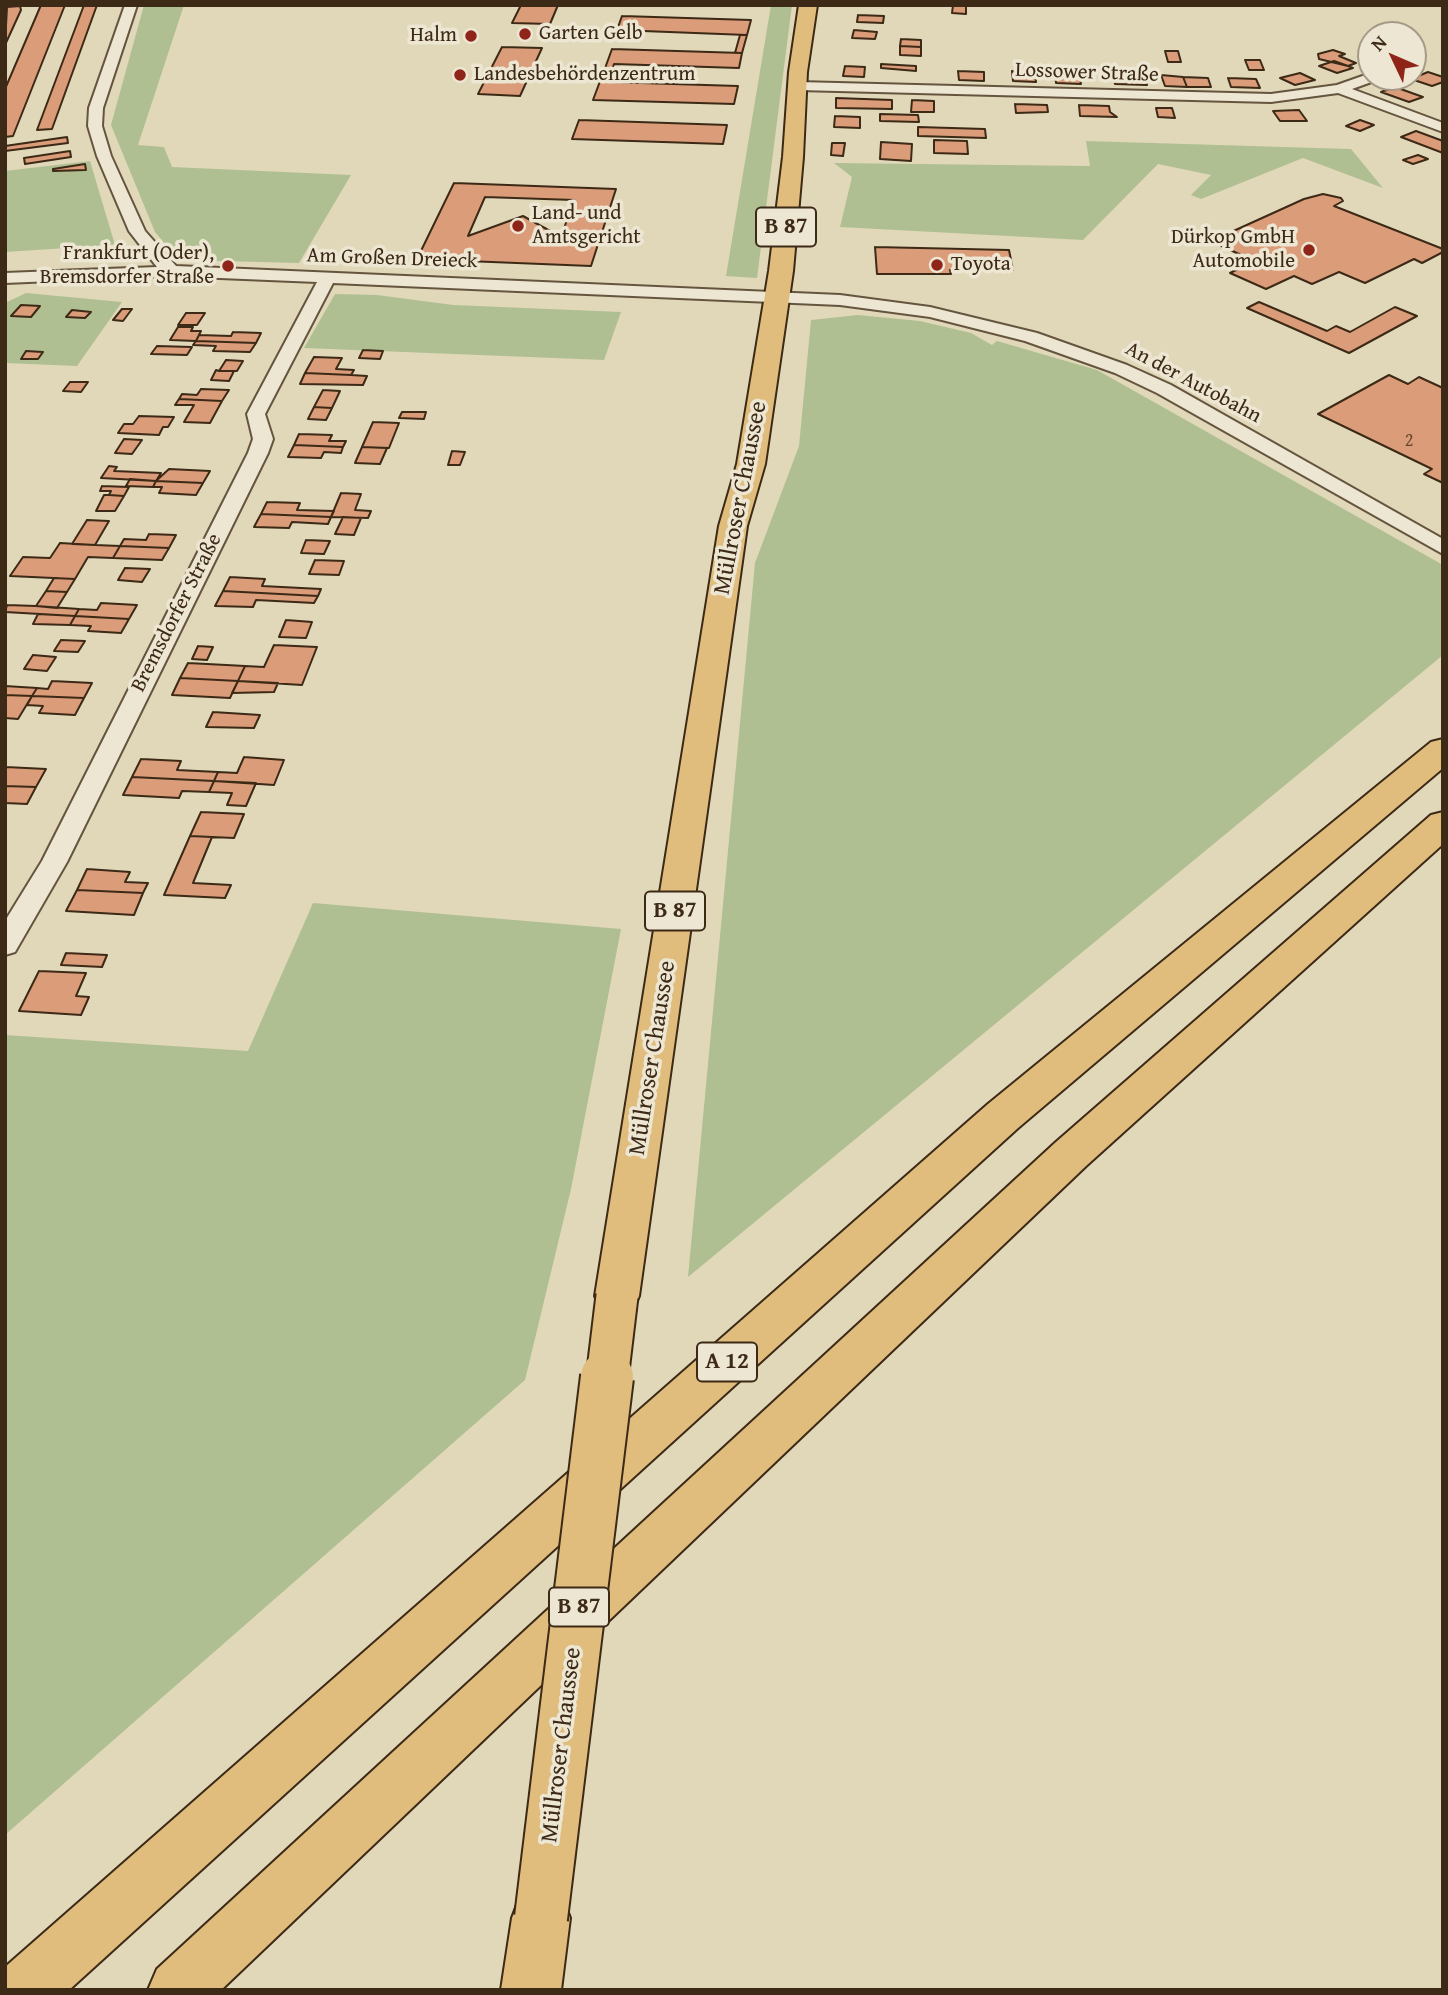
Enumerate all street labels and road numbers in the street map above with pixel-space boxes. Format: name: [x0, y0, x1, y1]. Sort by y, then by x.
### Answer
street label: Lossower Straße: [1015, 58, 1159, 88]
road number: B 87: [756, 208, 816, 246]
street label: Am Großen Dreieck: [306, 243, 478, 275]
street label: An der Autobahn: [1121, 337, 1265, 429]
street label: Müllroser Chaussee: [708, 399, 774, 597]
street label: Bremsdorfer Straße: [126, 530, 228, 696]
road number: B 87: [645, 891, 705, 930]
street label: Müllroser Chaussee: [623, 959, 683, 1157]
road number: A 12: [697, 1343, 757, 1382]
road number: B 87: [549, 1588, 609, 1626]
street label: Müllroser Chaussee: [536, 1646, 588, 1844]

